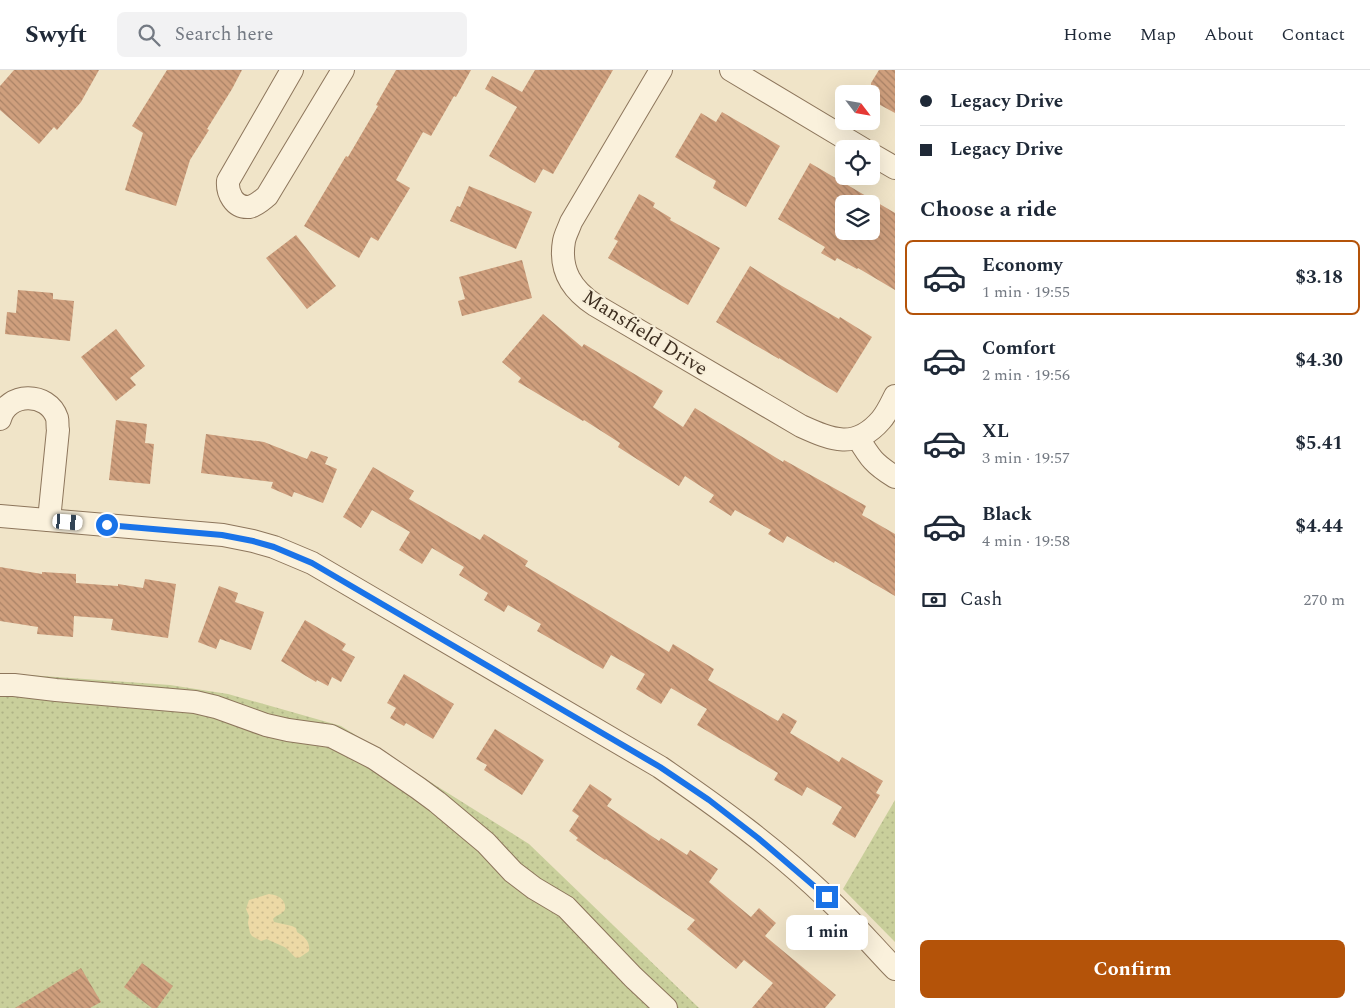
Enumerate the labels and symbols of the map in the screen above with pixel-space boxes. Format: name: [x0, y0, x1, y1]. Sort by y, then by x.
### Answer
north arrow: [835, 85, 880, 130]
street label: Mansfield Drive: [576, 282, 714, 384]
car: [52, 513, 83, 531]
route start: [96, 514, 118, 536]
route end: [816, 886, 838, 908]
callout: 1 min: [786, 914, 868, 950]

